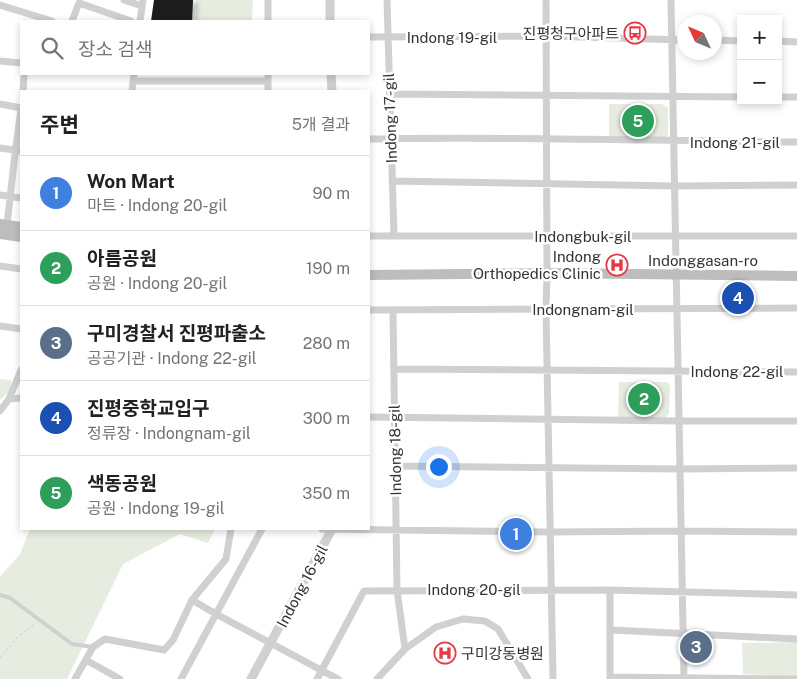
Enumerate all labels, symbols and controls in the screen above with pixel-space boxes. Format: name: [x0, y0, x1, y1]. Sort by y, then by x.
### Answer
north arrow: [677, 15, 722, 60]
map controls: [737, 15, 782, 105]
button: +: [737, 15, 782, 60]
search box: [20, 20, 370, 75]
bus stop icon: 진평청구아파트: [623, 21, 647, 45]
place label: 진평청구아파트: [522, 25, 619, 42]
street label: Indong 19-gil: [407, 29, 497, 46]
icon: search: [38, 34, 66, 62]
text: 장소 검색: [78, 38, 153, 60]
button: −: [737, 60, 782, 105]
street label: Indong 17-gil: [380, 73, 400, 163]
pin: 5: [622, 102, 654, 140]
text: 주변: [40, 112, 79, 137]
text: 5개 결과: [292, 115, 350, 134]
street label: Indong 21-gil: [690, 134, 780, 151]
text: Won Mart: [87, 170, 175, 192]
text: 1: [53, 184, 59, 203]
text: 90 m: [313, 184, 350, 203]
text: 마트 · Indong 20-gil: [87, 196, 227, 215]
street label: Indongbuk-gil: [534, 228, 632, 245]
text: 아름공원: [87, 247, 157, 269]
place label: Indong Orthopedics Clinic: [473, 248, 601, 282]
street label: Indonggasan-ro: [648, 252, 758, 269]
hospital icon: Indong Orthopedics Clinic: [605, 253, 629, 277]
text: 2: [51, 259, 61, 278]
text: 190 m: [306, 259, 350, 278]
text: 공원 · Indong 20-gil: [87, 274, 227, 293]
pin: 4: [722, 279, 754, 317]
street label: Indongnam-gil: [532, 301, 634, 318]
text: 구미경찰서 진평파출소: [87, 322, 266, 344]
text: 3: [51, 334, 61, 353]
text: 280 m: [303, 334, 350, 353]
text: 공공기관 · Indong 22-gil: [87, 349, 257, 368]
street label: Indong 22-gil: [690, 363, 784, 380]
pin: 2: [628, 380, 660, 418]
text: 진평중학교입구: [87, 397, 209, 419]
street label: Indong 18-gil: [386, 404, 404, 496]
text: 4: [51, 409, 61, 428]
text: 300 m: [303, 409, 350, 428]
text: 정류장 · Indongnam-gil: [87, 424, 251, 443]
your location: [426, 454, 452, 480]
text: 색동공원: [87, 472, 157, 494]
text: 5: [51, 484, 61, 503]
text: 350 m: [302, 484, 350, 503]
text: 공원 · Indong 19-gil: [87, 499, 225, 518]
pin: 1: [500, 515, 532, 553]
street label: Indong 16-gil: [273, 542, 331, 630]
street label: Indong 20-gil: [427, 581, 521, 598]
pin: 3: [680, 628, 712, 666]
hospital icon: 구미강동병원: [433, 641, 457, 665]
place label: 구미강동병원: [461, 645, 544, 662]

